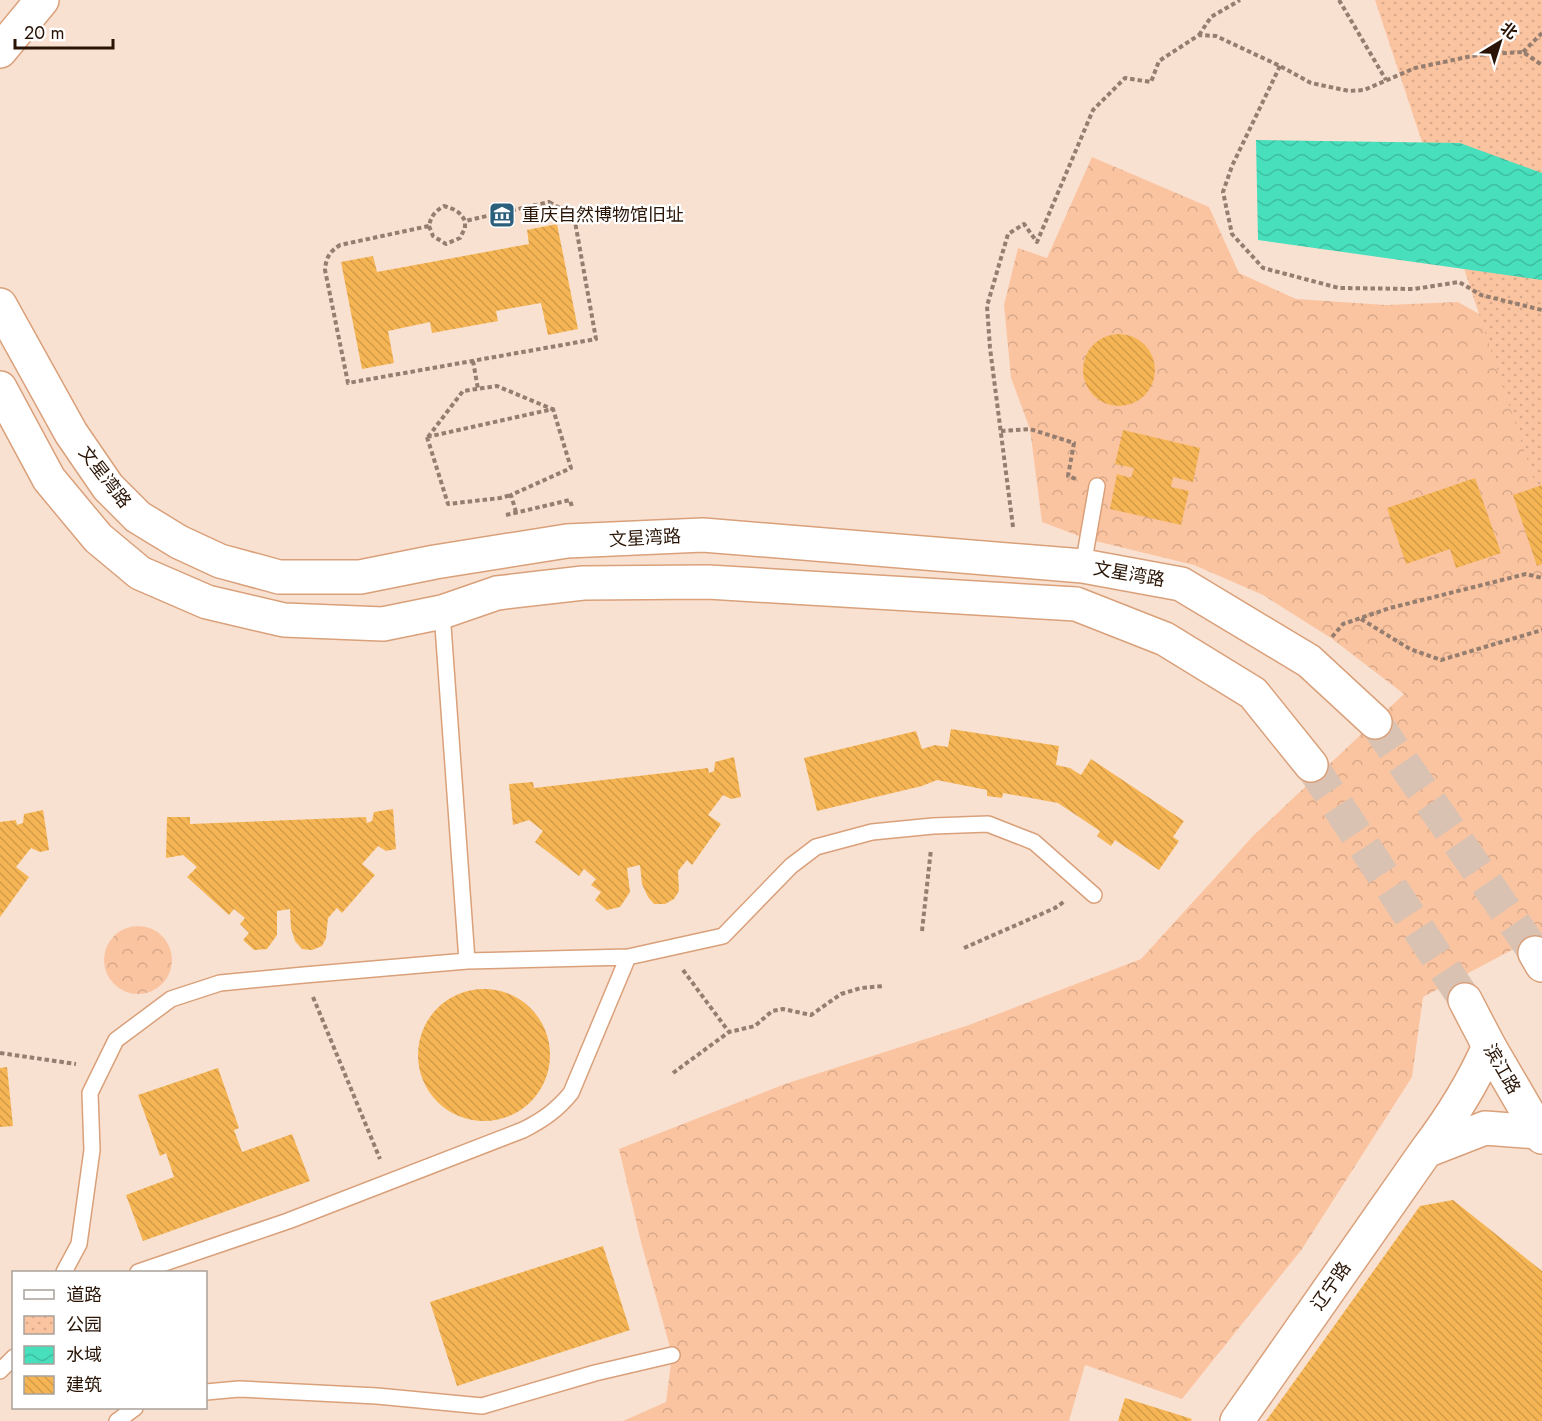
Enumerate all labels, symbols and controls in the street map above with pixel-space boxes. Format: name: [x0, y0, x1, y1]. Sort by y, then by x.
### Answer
scale bar: [15, 12, 112, 50]
north arrow: [1470, 12, 1530, 72]
text: 北: [1496, 17, 1522, 45]
text: 20 m: [24, 20, 64, 46]
museum icon: 重庆自然博物馆旧址: [487, 200, 517, 230]
place label: 重庆自然博物馆旧址: [522, 202, 684, 228]
street label: 文星湾路: [73, 441, 137, 513]
street label: 文星湾路: [608, 523, 682, 553]
street label: 文星湾路: [1091, 555, 1167, 593]
street label: 滨江路: [1477, 1039, 1527, 1099]
street label: 辽宁路: [1305, 1256, 1357, 1316]
legend: [12, 1271, 207, 1409]
text: 道路: [66, 1282, 102, 1308]
text: 公园: [66, 1312, 102, 1338]
text: 水域: [66, 1342, 102, 1368]
text: 建筑: [66, 1372, 102, 1398]

